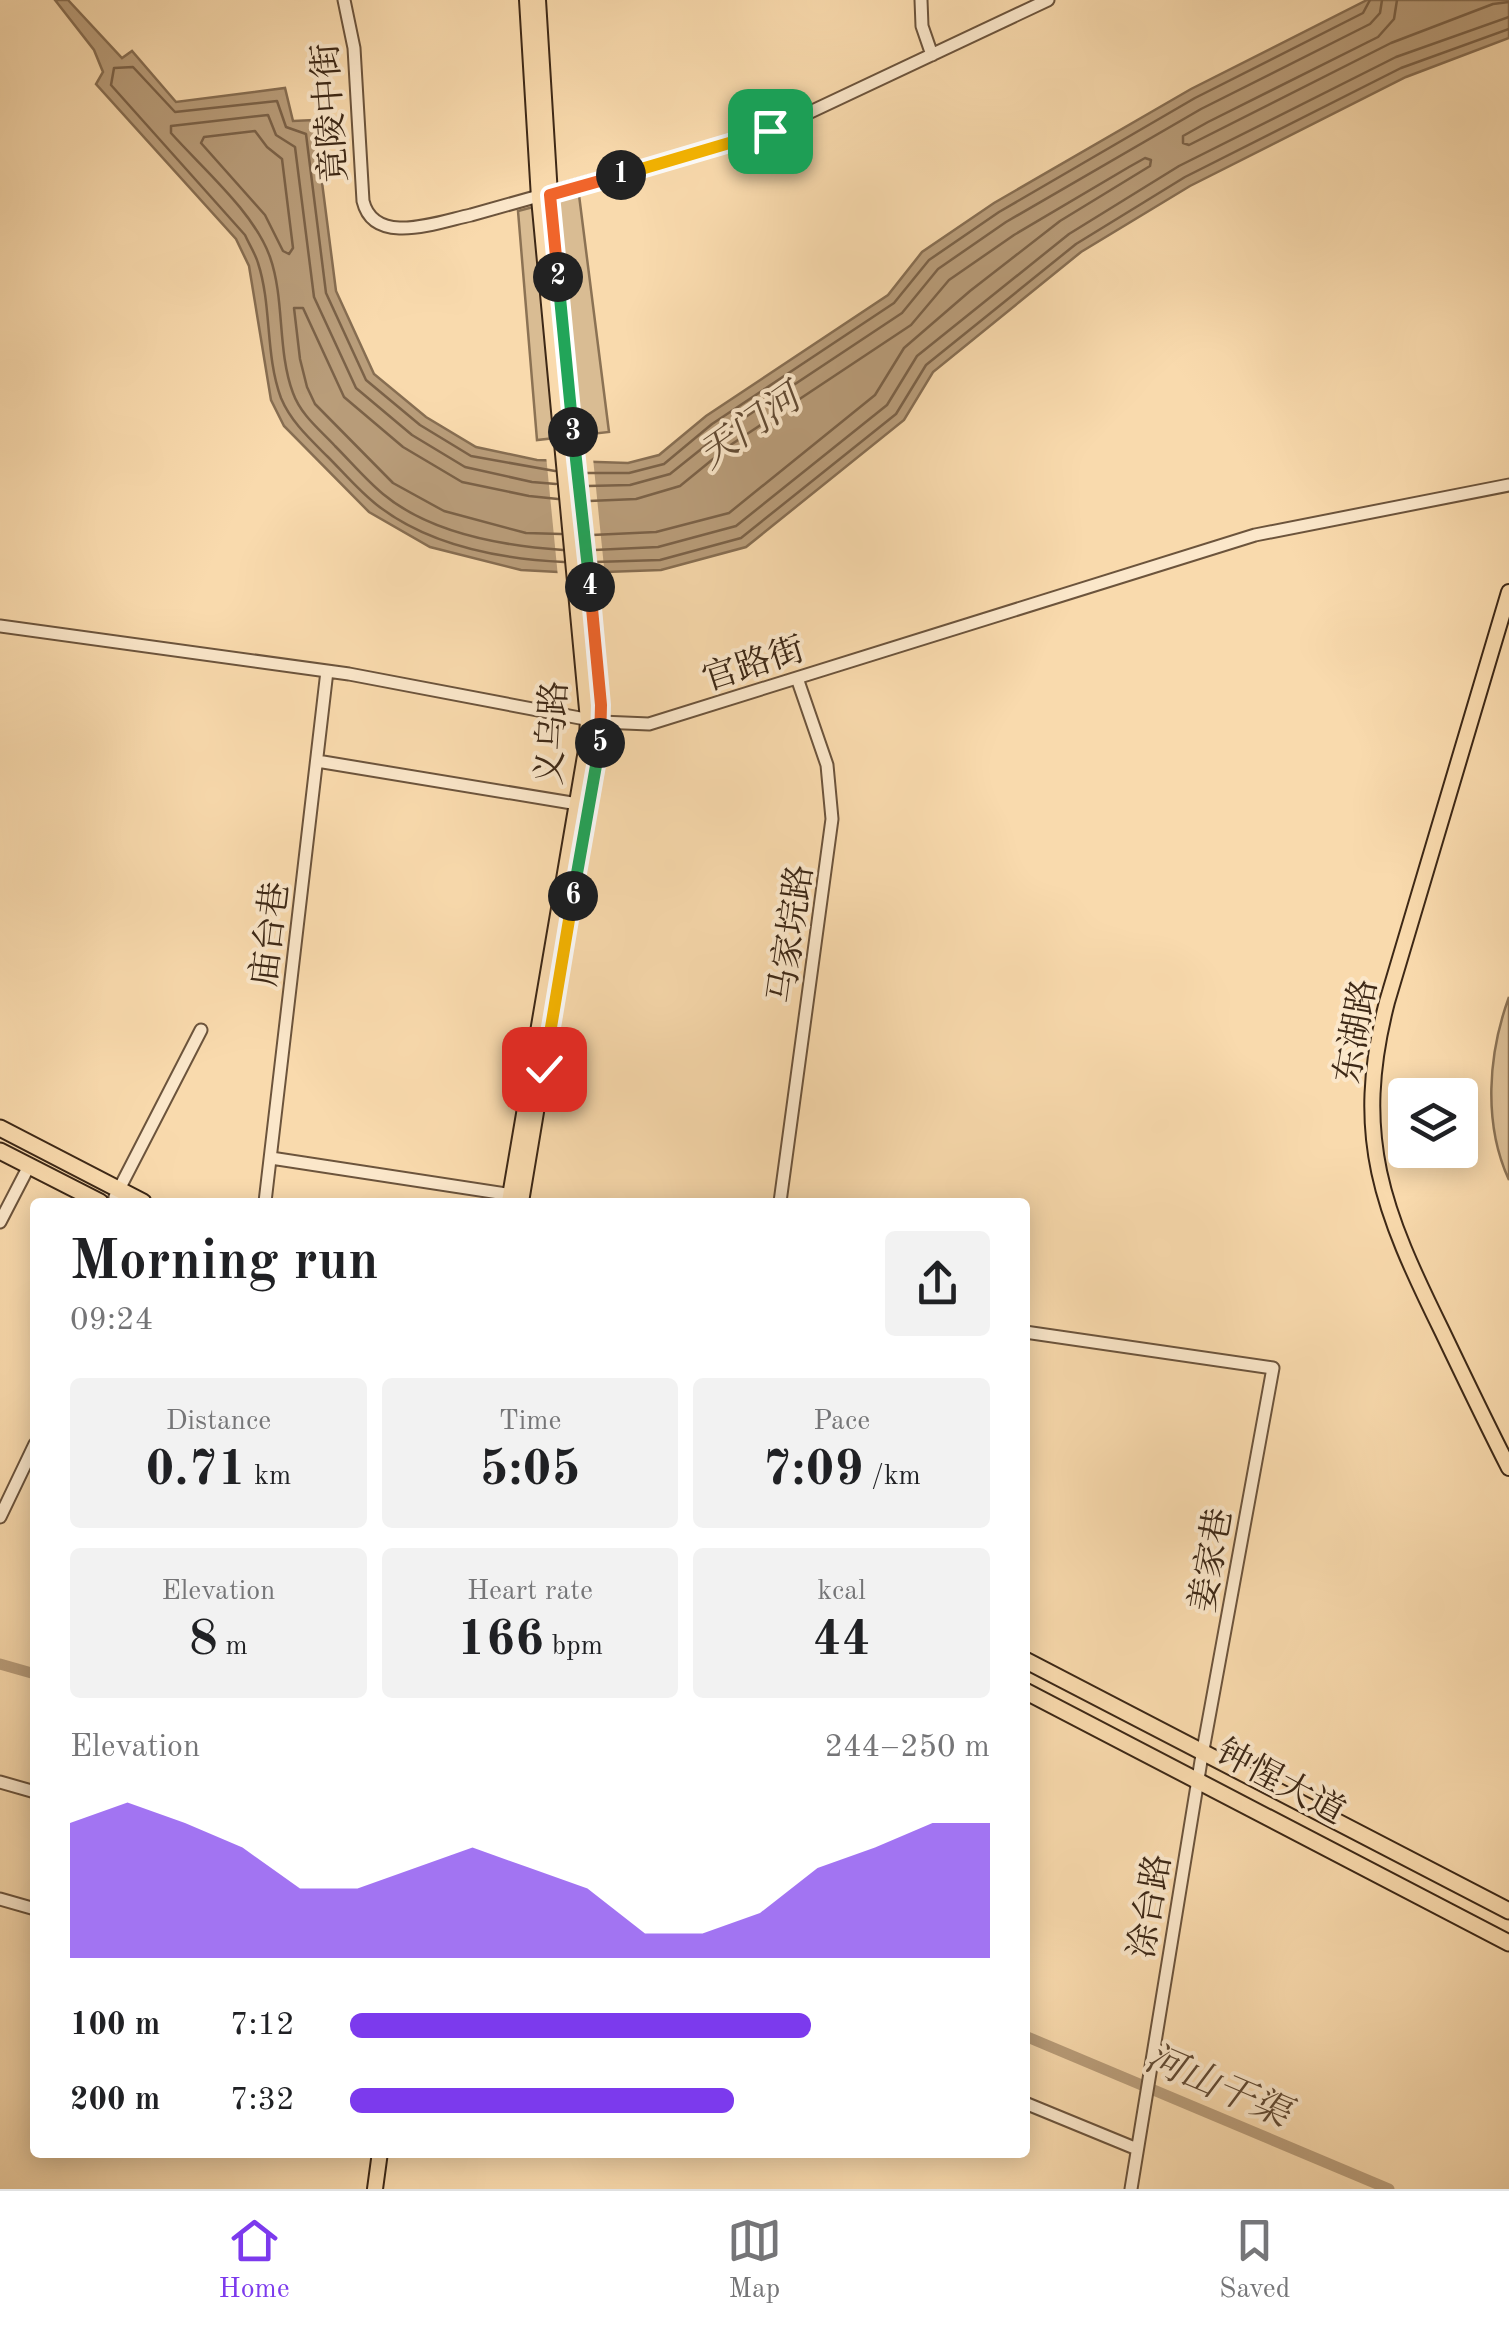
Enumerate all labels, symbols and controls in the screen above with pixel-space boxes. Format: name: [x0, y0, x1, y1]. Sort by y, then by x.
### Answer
street label: 竟陵中街: [306, 42, 354, 184]
pin: [728, 89, 813, 174]
icon: arrive: [743, 104, 798, 159]
pin: 1: [596, 150, 646, 200]
text: 1: [613, 161, 629, 189]
pin: 2: [533, 252, 583, 302]
text: 2: [550, 263, 566, 291]
water label: 天门河: [691, 373, 813, 477]
pin: 3: [548, 407, 598, 457]
text: 3: [565, 418, 581, 446]
pin: 4: [565, 562, 615, 612]
text: 4: [582, 573, 598, 601]
street label: 官路街: [697, 630, 809, 698]
street label: 义乌路: [530, 680, 574, 786]
pin: 5: [575, 718, 625, 768]
text: 5: [592, 729, 608, 757]
street label: 马家垸路: [762, 862, 820, 1006]
pin: 6: [548, 871, 598, 921]
street label: 庙台巷: [245, 880, 295, 989]
text: 6: [565, 882, 581, 910]
street label: 东湖路: [1328, 976, 1384, 1086]
pin: [502, 1027, 587, 1112]
icon: check: [517, 1042, 572, 1097]
map controls: [1388, 1078, 1478, 1168]
button: layers: [1388, 1078, 1478, 1168]
button: share: [885, 1231, 990, 1336]
text: Morning run: [70, 1236, 379, 1291]
text: 09:24: [70, 1305, 153, 1337]
text: Distance: [166, 1408, 271, 1436]
text: Time: [499, 1408, 561, 1436]
text: Pace: [813, 1408, 870, 1436]
text: 0.71: [146, 1446, 247, 1496]
text: 5:05: [479, 1446, 580, 1496]
text: 7:09: [763, 1446, 864, 1496]
text: km: [247, 1463, 291, 1491]
text: /km: [864, 1463, 921, 1491]
street label: 姜家巷: [1183, 1505, 1239, 1615]
text: Elevation: [161, 1578, 275, 1606]
text: Heart rate: [467, 1578, 593, 1606]
text: kcal: [818, 1578, 866, 1606]
text: 8: [189, 1616, 218, 1666]
text: 166: [457, 1616, 544, 1666]
text: 44: [813, 1616, 871, 1666]
text: m: [218, 1633, 248, 1661]
text: bpm: [544, 1633, 603, 1661]
text: Elevation: [70, 1732, 200, 1764]
text: 244–250 m: [824, 1732, 990, 1764]
street label: 钟惺大道: [1210, 1732, 1351, 1832]
street label: 涂台路: [1122, 1851, 1178, 1961]
text: 100 m: [70, 2010, 160, 2042]
text: 7:12: [230, 2010, 295, 2042]
water label: 河山干渠: [1139, 2038, 1300, 2137]
text: 200 m: [70, 2085, 160, 2117]
text: 7:32: [230, 2085, 295, 2117]
tab: Home: [219, 2213, 290, 2308]
tab: Map: [727, 2213, 782, 2308]
tab: Saved: [1219, 2213, 1290, 2308]

